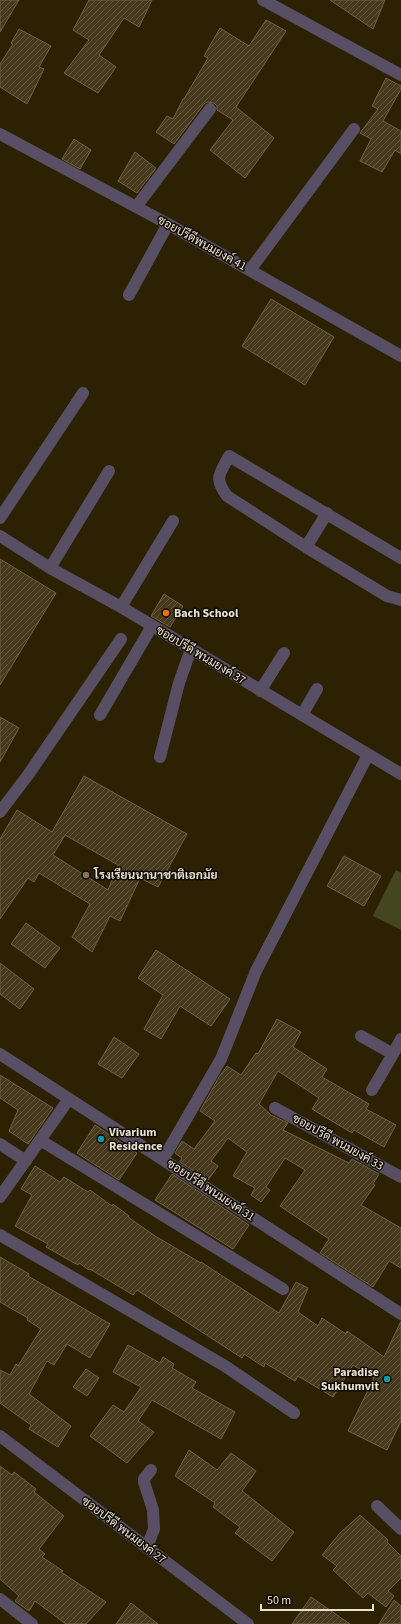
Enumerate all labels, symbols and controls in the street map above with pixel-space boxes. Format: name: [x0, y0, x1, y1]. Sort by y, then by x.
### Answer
street label: ซอยปรีดีพนมยงค์ 41: [154, 212, 249, 275]
place label: Bach School: [174, 605, 239, 622]
marker: Bach School: [161, 608, 171, 618]
street label: ซอยปรีดี พนมยงค์ 37: [153, 622, 249, 689]
place label: โรงเรียนนานาชาติเอกมัย: [93, 867, 218, 884]
marker: โรงเรียนนานาชาติเอกมัย: [81, 870, 91, 880]
street label: ซอยปรีดี พนมยงค์ 33: [289, 1110, 387, 1175]
place label: Vivarium Residence: [108, 1124, 163, 1155]
marker: Vivarium Residence: [96, 1134, 106, 1144]
street label: ซอยปรีดี พนมยงค์ 31: [163, 1156, 258, 1225]
place label: Paradise Sukhumvit: [321, 1364, 379, 1395]
marker: Paradise Sukhumvit: [382, 1374, 392, 1384]
street label: ซอยปรีดี พนมยงค์ 27: [78, 1493, 170, 1568]
scale bar: [261, 1586, 373, 1612]
text: 50 m: [267, 1592, 291, 1609]

